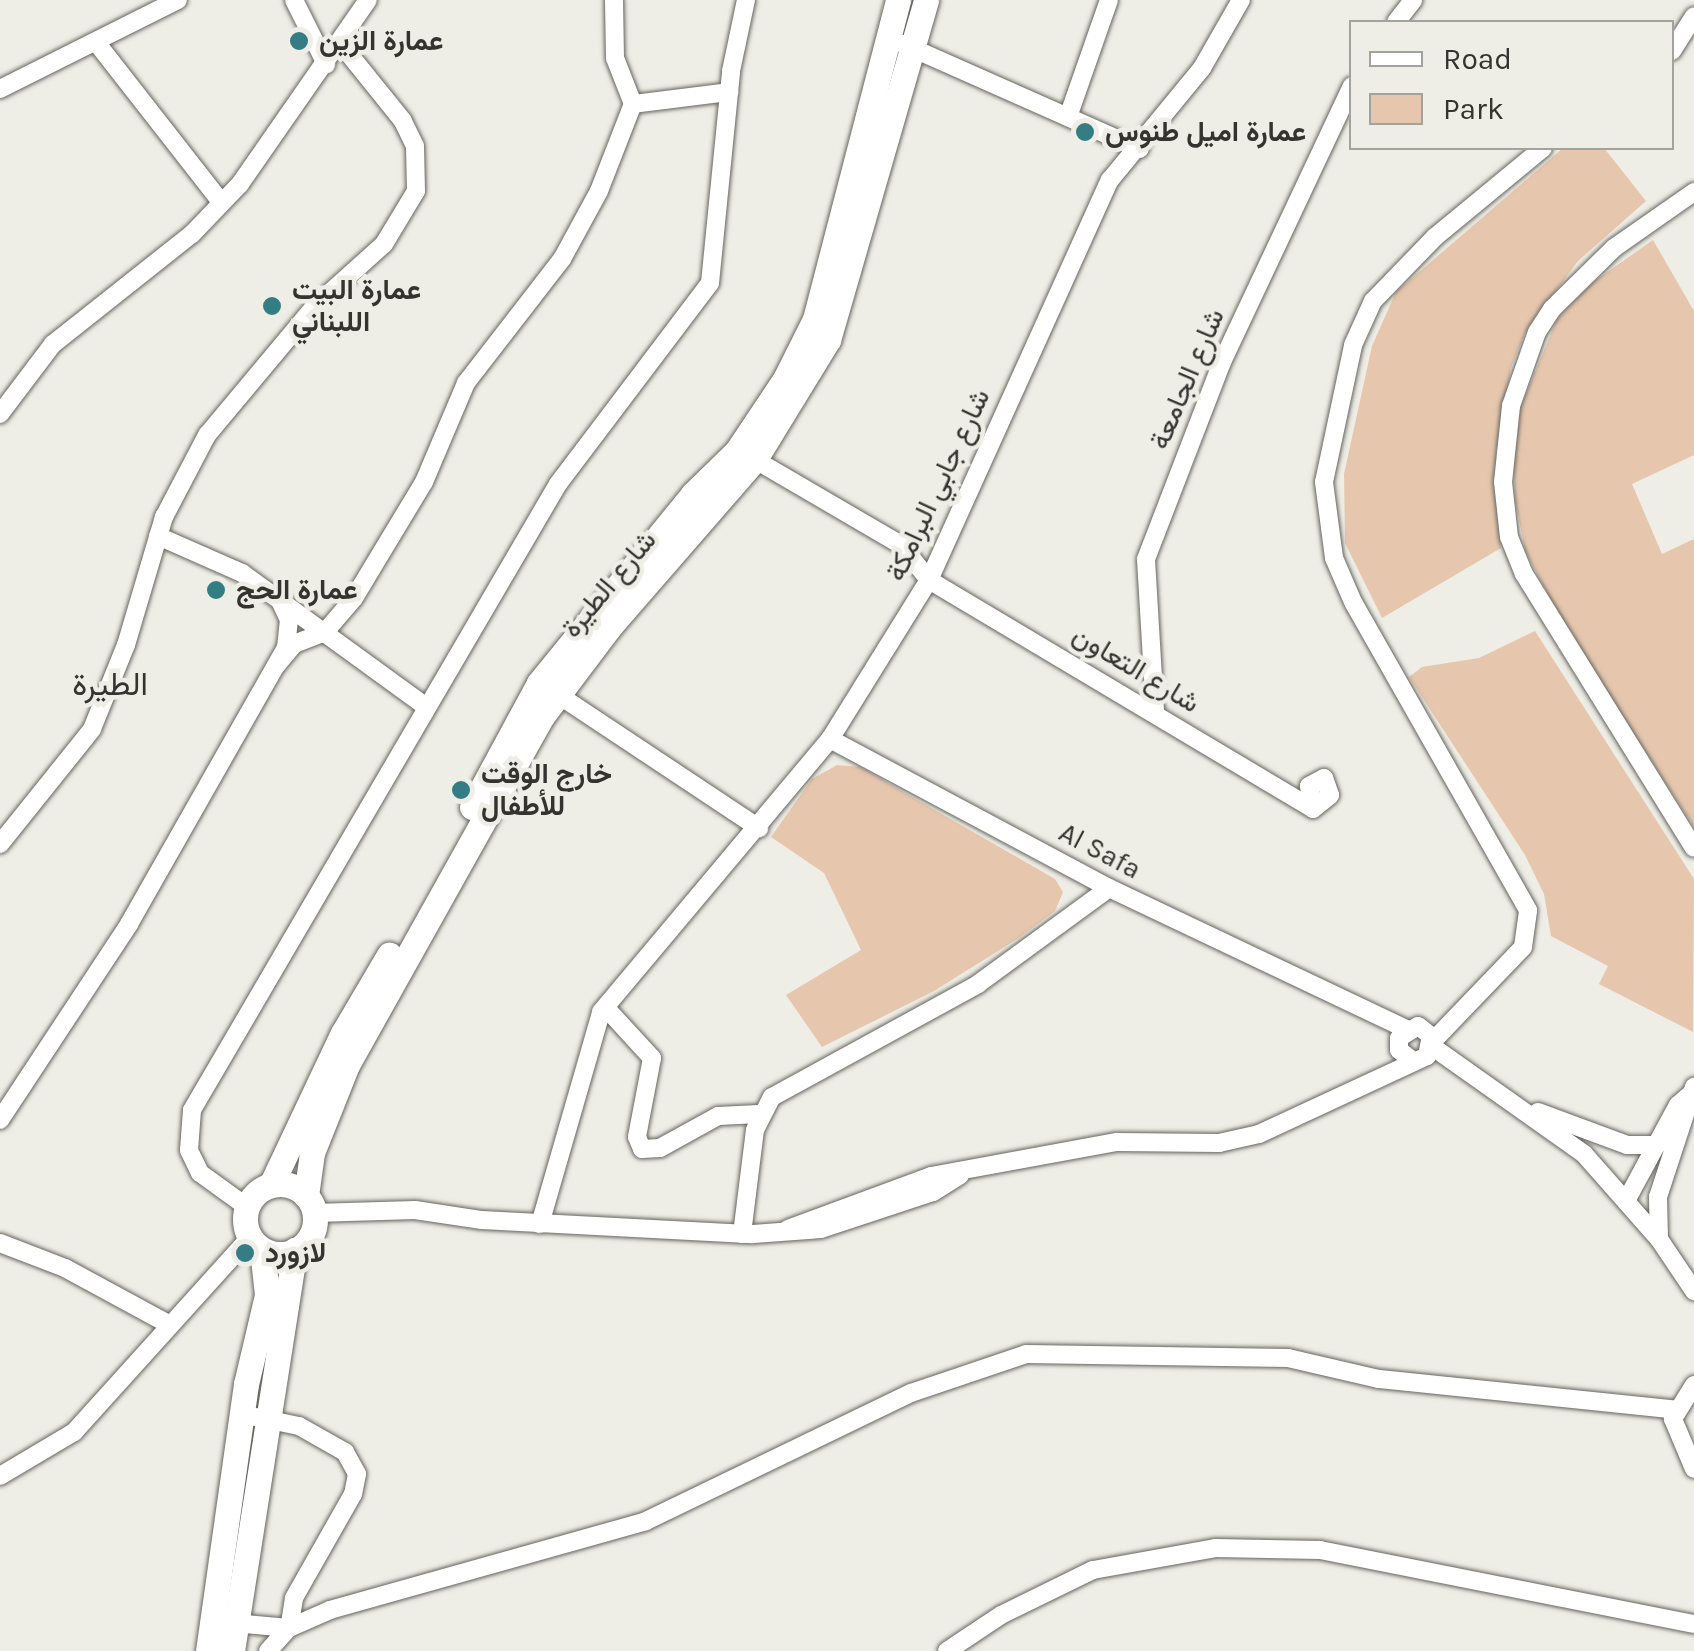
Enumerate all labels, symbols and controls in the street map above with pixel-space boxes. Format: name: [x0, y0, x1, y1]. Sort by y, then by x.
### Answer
legend: [1349, 20, 1674, 150]
place label: عمارة الزين: [319, 24, 443, 58]
marker: عمارة الزين: [288, 30, 310, 52]
text: Road: [1443, 41, 1512, 77]
text: Park: [1443, 91, 1504, 127]
place label: عمارة اميل طنوس: [1105, 115, 1306, 149]
marker: عمارة اميل طنوس: [1074, 121, 1096, 143]
place label: عمارة البيت اللبناني: [292, 273, 421, 339]
marker: عمارة البيت اللبناني: [261, 295, 283, 317]
street label: شارع الجامعة: [1142, 304, 1232, 454]
street label: شارع جابي البرامكة: [879, 384, 997, 586]
street label: شارع الطيرة: [555, 524, 663, 644]
place label: عمارة الحج: [236, 573, 358, 607]
marker: عمارة الحج: [205, 579, 227, 601]
street label: شارع التعاون: [1066, 618, 1206, 720]
district label: الطيرة: [72, 666, 148, 704]
place label: خارج الوقت للأطفال: [481, 757, 612, 823]
marker: خارج الوقت للأطفال: [450, 779, 472, 801]
street label: Al Safa: [1053, 816, 1147, 886]
place label: لازورد: [265, 1236, 326, 1270]
marker: لازورد: [234, 1242, 256, 1264]

